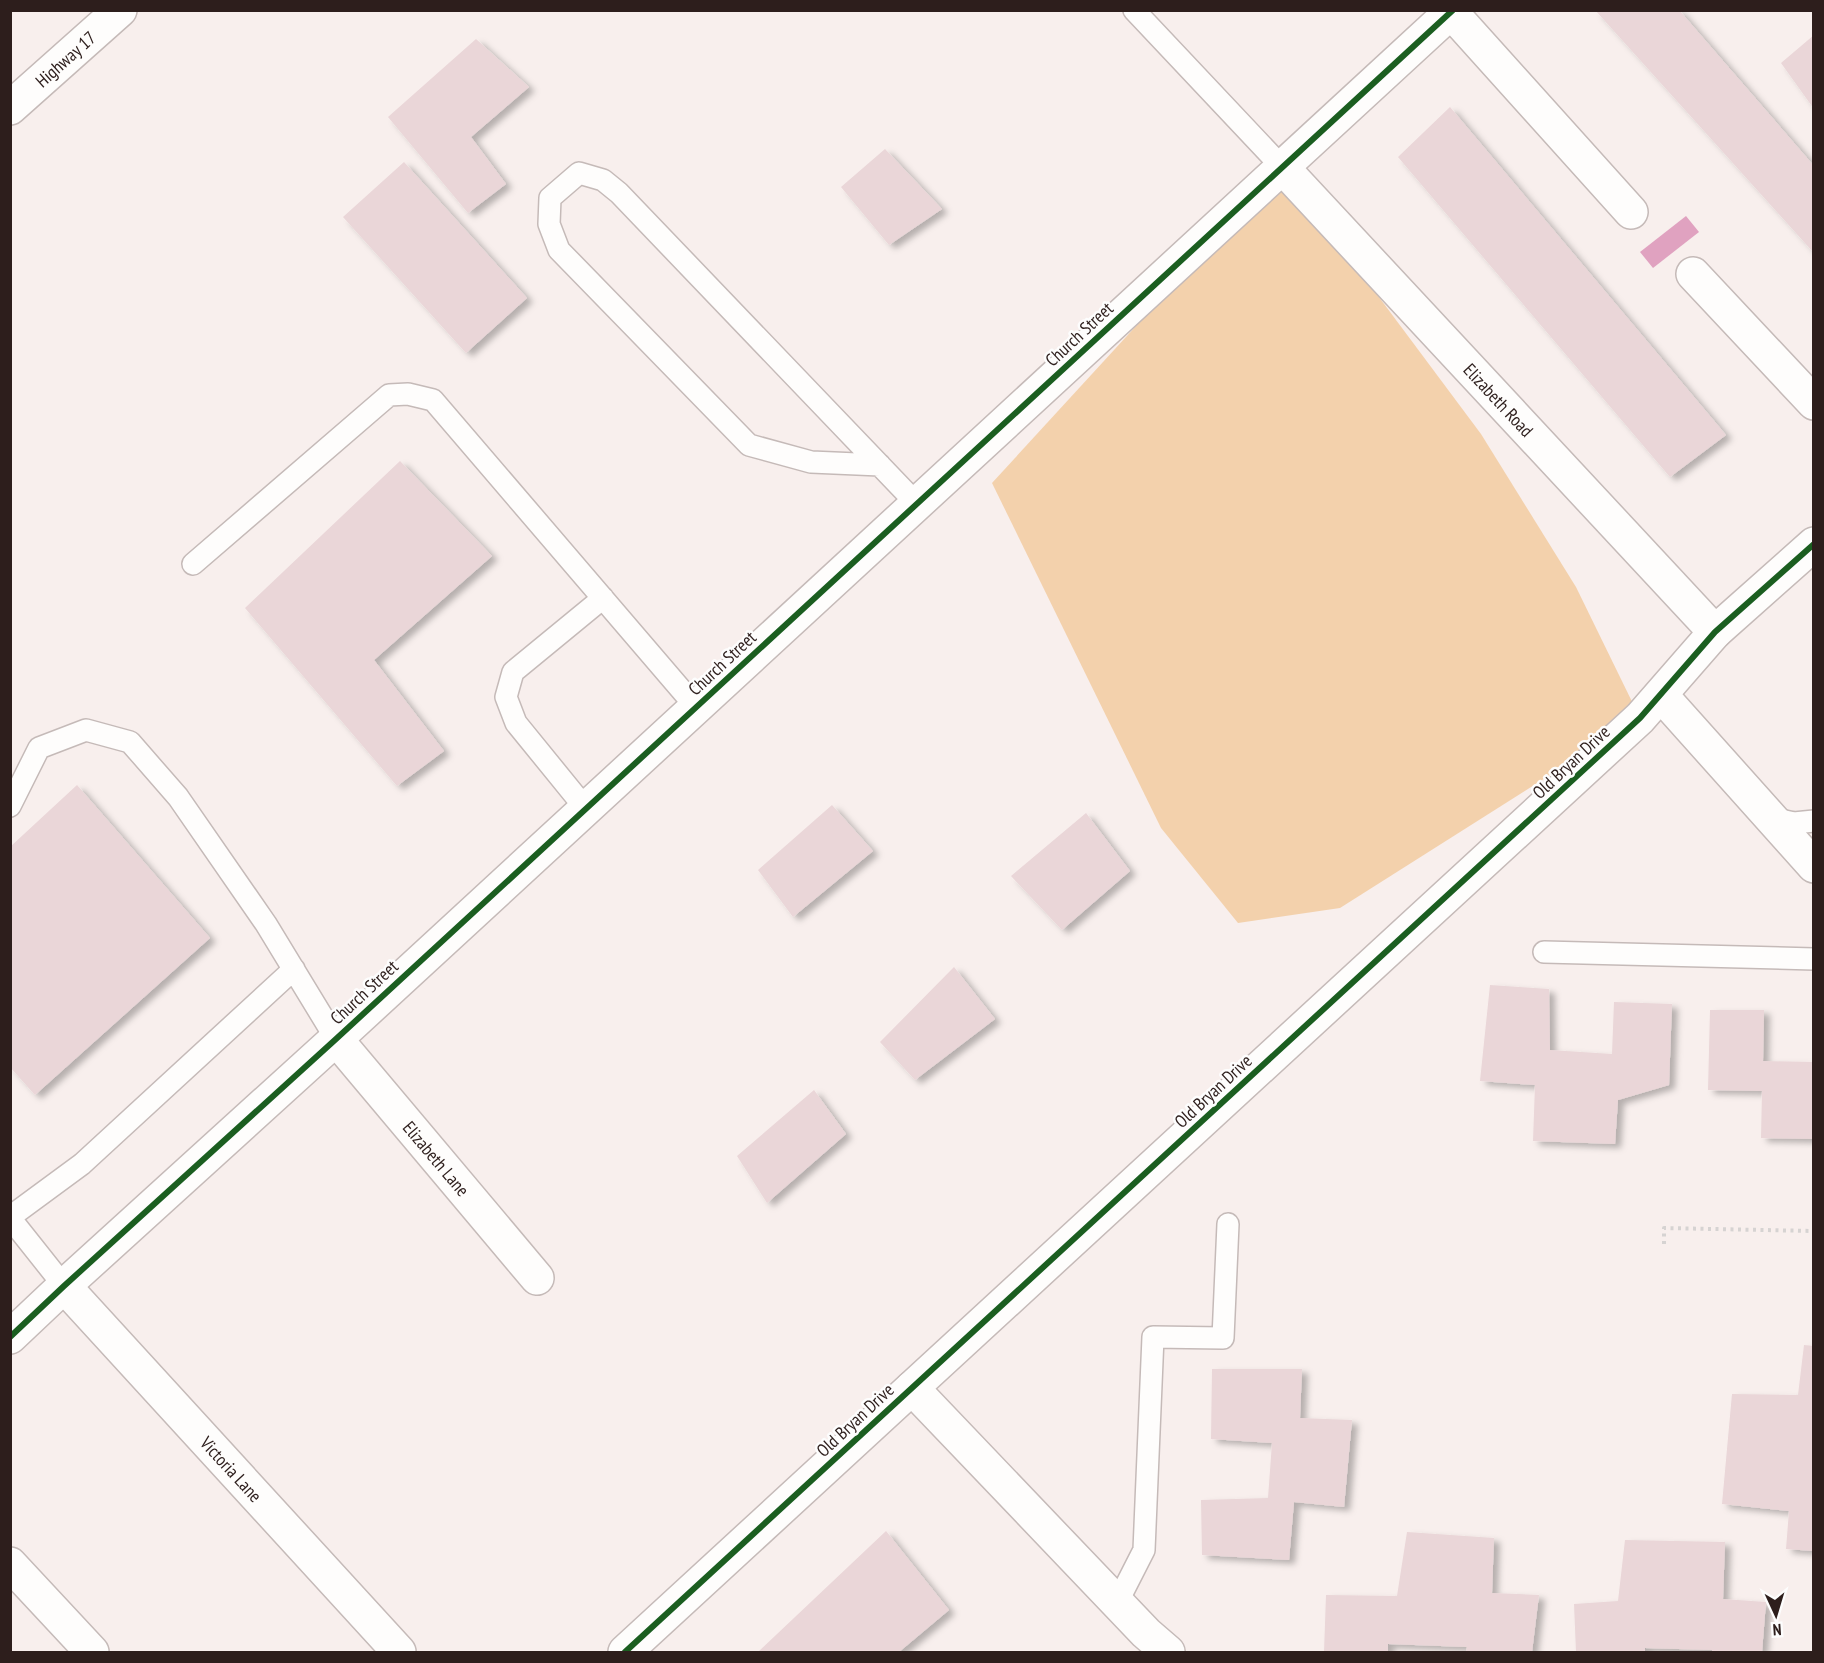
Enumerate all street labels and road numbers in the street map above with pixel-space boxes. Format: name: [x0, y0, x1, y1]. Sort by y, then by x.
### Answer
street label: Highway 17: [30, 26, 100, 92]
street label: Church Street: [1040, 297, 1118, 371]
street label: Elizabeth Road: [1459, 358, 1539, 441]
street label: Church Street: [683, 626, 761, 700]
street label: Old Bryan Drive: [1528, 720, 1614, 804]
street label: Church Street: [325, 955, 403, 1029]
street label: Old Bryan Drive: [1170, 1049, 1256, 1133]
street label: Elizabeth Lane: [398, 1116, 475, 1201]
street label: Old Bryan Drive: [812, 1378, 898, 1462]
street label: Victoria Lane: [195, 1431, 267, 1507]

